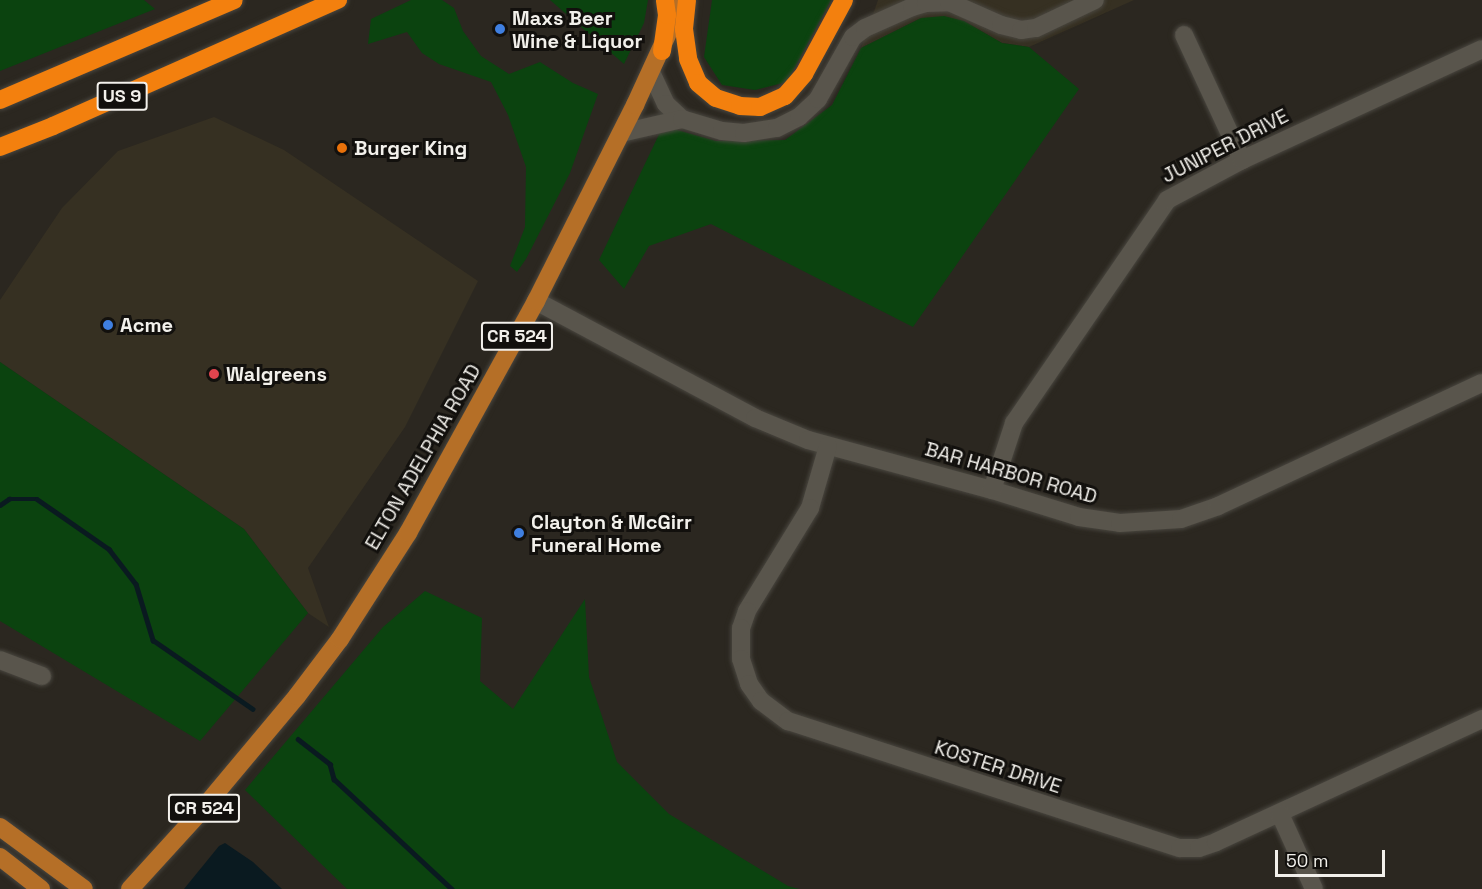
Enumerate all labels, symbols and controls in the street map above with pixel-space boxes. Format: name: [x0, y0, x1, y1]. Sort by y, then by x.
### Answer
place label: Maxs Beer Wine & Liquor: [512, 6, 643, 53]
marker: Maxs Beer Wine & Liquor: [493, 22, 507, 36]
road number: US 9: [96, 81, 148, 111]
street label: JUNIPER DRIVE: [1158, 104, 1292, 188]
place label: Burger King: [354, 136, 467, 160]
marker: Burger King: [335, 141, 349, 155]
place label: Acme: [120, 313, 173, 337]
marker: Acme: [101, 318, 115, 332]
road number: CR 524: [480, 321, 554, 351]
street label: ELTON ADELPHIA ROAD: [360, 360, 486, 554]
place label: Walgreens: [226, 362, 327, 386]
marker: Walgreens: [207, 367, 221, 381]
street label: BAR HARBOR ROAD: [922, 437, 1100, 509]
place label: Clayton & McGirr Funeral Home: [531, 510, 692, 557]
marker: Clayton & McGirr Funeral Home: [512, 526, 526, 540]
street label: KOSTER DRIVE: [932, 735, 1064, 799]
road number: CR 524: [166, 793, 242, 823]
scale bar: [1278, 838, 1388, 876]
text: 50 m: [1286, 849, 1328, 872]

